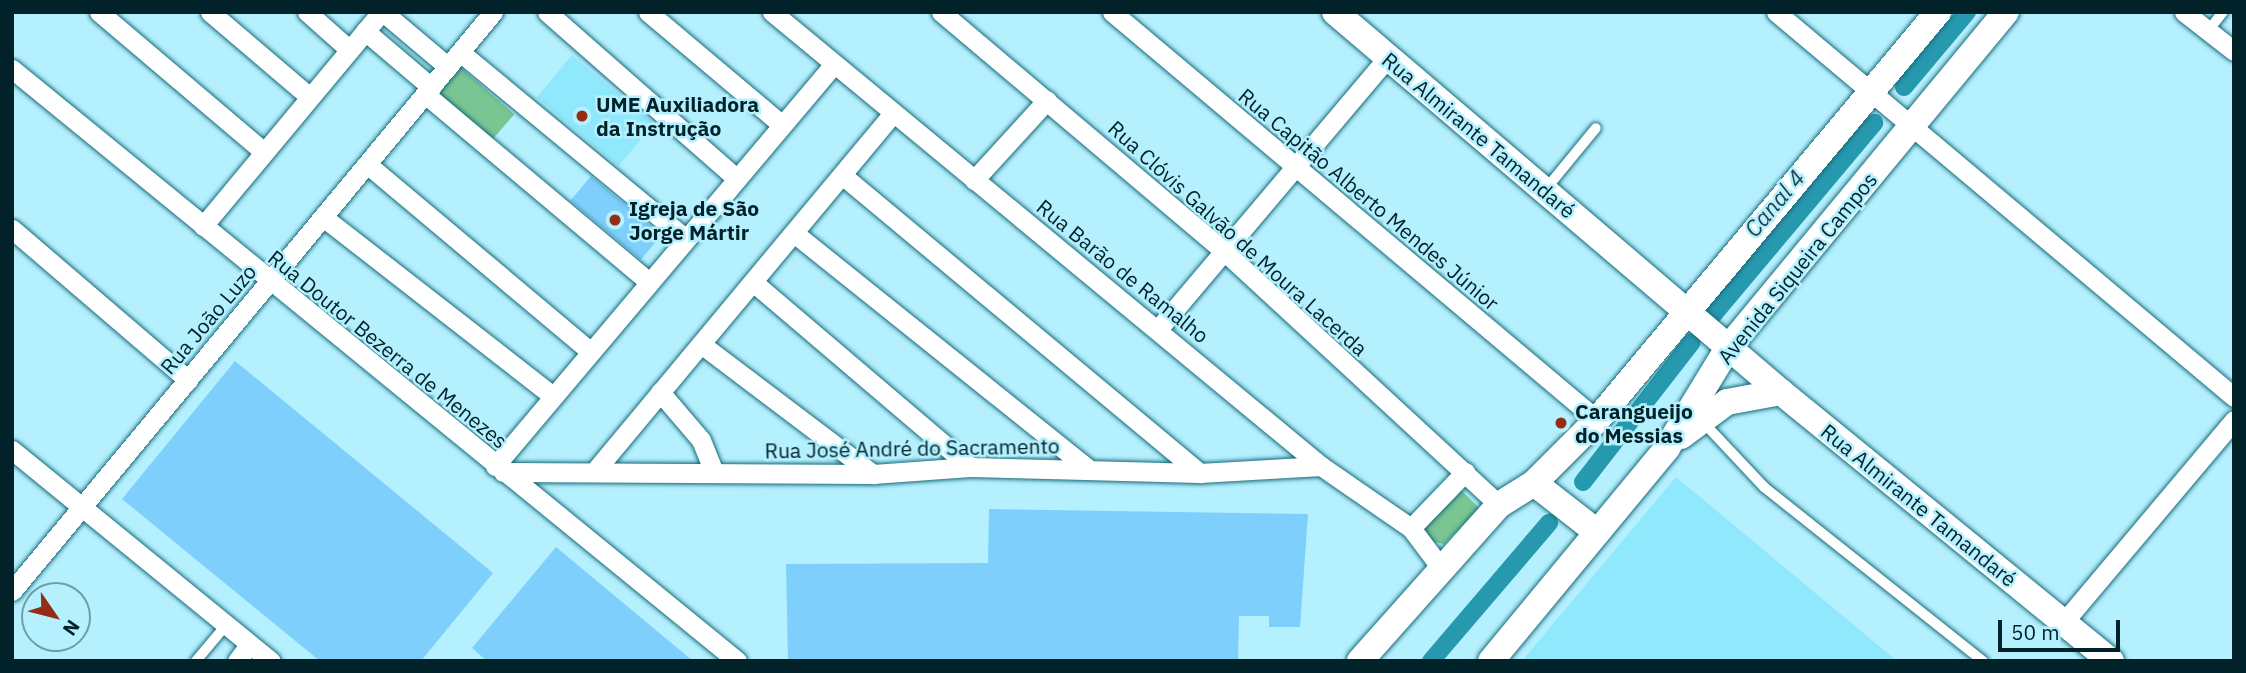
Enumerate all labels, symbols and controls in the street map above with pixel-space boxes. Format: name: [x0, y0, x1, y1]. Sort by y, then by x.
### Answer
street label: Rua Almirante Tamandaré: [1377, 47, 1581, 223]
street label: Rua Capitão Alberto Mendes Júnior: [1234, 83, 1504, 315]
place label: UME Auxiliadora da Instrução: [596, 91, 759, 141]
marker: UME Auxiliadora da Instrução: [574, 108, 590, 124]
street label: Rua Clóvis Galvão de Moura Lacerda: [1103, 115, 1373, 361]
water label: Canal 4: [1738, 164, 1810, 242]
street label: Avenida Siqueira Campos: [1712, 167, 1882, 369]
street label: Rua Barão de Ramalho: [1032, 194, 1214, 348]
place label: Igreja de São Jorge Mártir: [629, 195, 759, 245]
marker: Igreja de São Jorge Mártir: [607, 212, 623, 228]
street label: Rua Doutor Bezerra de Menezes: [263, 245, 513, 453]
street label: Rua João Luzo: [155, 259, 261, 379]
place label: Carangueijo do Messias: [1575, 398, 1693, 448]
marker: Carangueijo do Messias: [1553, 415, 1569, 431]
street label: Rua Almirante Tamandaré: [1816, 418, 2022, 592]
street label: Rua José André do Sacramento: [764, 433, 1060, 463]
north arrow: [21, 582, 91, 652]
scale bar: [2001, 606, 2124, 650]
text: N: [58, 615, 85, 640]
text: 50 m: [2011, 618, 2060, 646]

